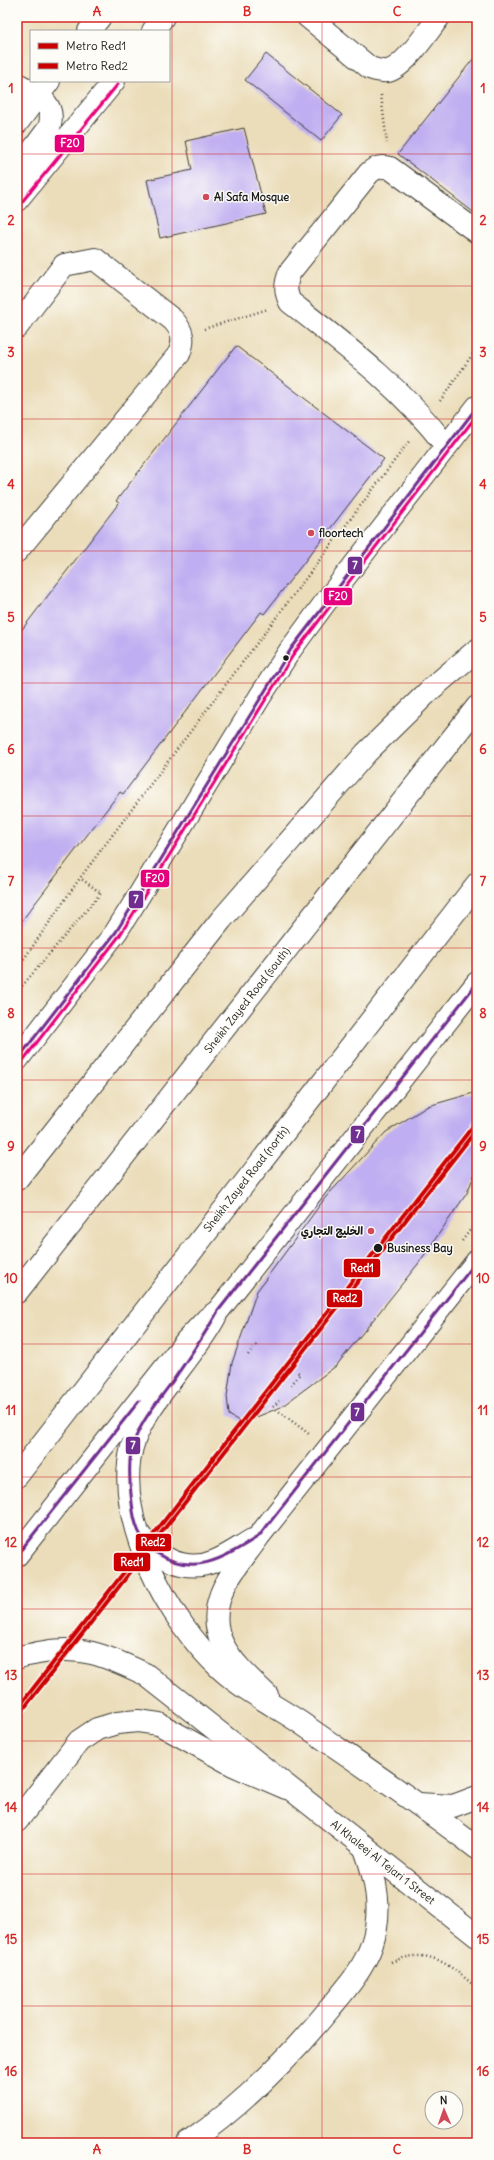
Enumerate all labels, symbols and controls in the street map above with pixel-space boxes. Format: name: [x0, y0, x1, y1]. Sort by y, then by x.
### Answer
text: A: [93, 3, 102, 20]
text: B: [243, 3, 252, 20]
text: C: [393, 3, 402, 20]
legend: [30, 30, 170, 82]
text: Metro Red1: [66, 38, 126, 53]
text: Metro Red2: [66, 58, 128, 73]
text: 1: [8, 80, 14, 97]
text: 1: [480, 80, 486, 97]
line badge: F20: [54, 134, 85, 153]
text: F20: [60, 136, 80, 150]
place label: Al Safa Mosque: [214, 190, 289, 205]
marker: Al Safa Mosque: [201, 192, 211, 202]
text: 2: [7, 212, 15, 229]
text: 2: [479, 212, 487, 229]
text: 3: [7, 344, 15, 361]
text: 3: [479, 344, 487, 361]
text: 4: [7, 476, 15, 493]
text: 4: [479, 476, 487, 493]
place label: floortech: [318, 526, 364, 540]
marker: floortech: [306, 528, 316, 538]
line badge: 7: [347, 556, 363, 575]
text: 7: [352, 558, 358, 572]
line badge: F20: [323, 587, 353, 606]
text: F20: [328, 589, 348, 603]
text: 5: [7, 609, 15, 626]
text: 5: [479, 609, 487, 626]
unlabelled marker: [281, 653, 291, 663]
text: 6: [7, 741, 15, 758]
text: 6: [479, 741, 487, 758]
line badge: F20: [140, 869, 170, 888]
text: F20: [145, 871, 165, 885]
text: 7: [8, 873, 15, 890]
text: 7: [480, 873, 487, 890]
line badge: 7: [128, 890, 144, 909]
text: 7: [133, 892, 139, 906]
street label: Sheikh Zayed Road (south): [201, 944, 293, 1056]
text: 8: [7, 1005, 15, 1022]
text: 8: [479, 1005, 487, 1022]
street label: Sheikh Zayed Road (north): [200, 1123, 292, 1235]
line badge: 7: [350, 1125, 365, 1144]
text: 7: [355, 1127, 361, 1141]
text: 9: [7, 1138, 15, 1155]
text: 9: [479, 1138, 487, 1155]
place label: الخليج التجاري: [301, 1224, 363, 1240]
marker: الخليج التجاري: [366, 1226, 376, 1236]
place label: Business Bay: [387, 1241, 453, 1256]
marker: Business Bay: [372, 1242, 384, 1254]
line badge: Red1: [343, 1258, 381, 1278]
text: Red1: [350, 1261, 374, 1275]
text: 10: [4, 1270, 18, 1287]
text: 10: [476, 1270, 490, 1287]
line badge: Red2: [326, 1289, 363, 1308]
text: Red2: [332, 1291, 358, 1305]
text: 11: [6, 1402, 16, 1419]
line badge: 7: [350, 1402, 365, 1422]
text: 11: [478, 1402, 488, 1419]
text: 7: [354, 1405, 360, 1419]
line badge: 7: [125, 1436, 141, 1455]
text: 7: [130, 1438, 136, 1452]
line badge: Red2: [135, 1533, 172, 1552]
text: 12: [5, 1534, 17, 1551]
text: 12: [477, 1534, 489, 1551]
text: Red2: [140, 1535, 166, 1549]
line badge: Red1: [113, 1552, 151, 1572]
text: Red1: [120, 1555, 144, 1569]
text: 13: [5, 1667, 17, 1684]
text: 13: [477, 1667, 489, 1684]
text: 14: [5, 1799, 18, 1816]
text: 14: [477, 1799, 490, 1816]
street label: Al Khaleej Al Tejari 1 Street: [328, 1817, 438, 1907]
text: 15: [5, 1931, 18, 1948]
text: 15: [477, 1931, 490, 1948]
text: 16: [5, 2063, 18, 2080]
text: 16: [477, 2063, 490, 2080]
north arrow: [424, 2090, 464, 2130]
text: N: [440, 2093, 448, 2107]
text: A: [93, 2141, 102, 2158]
text: B: [243, 2141, 252, 2158]
text: C: [393, 2141, 402, 2158]

